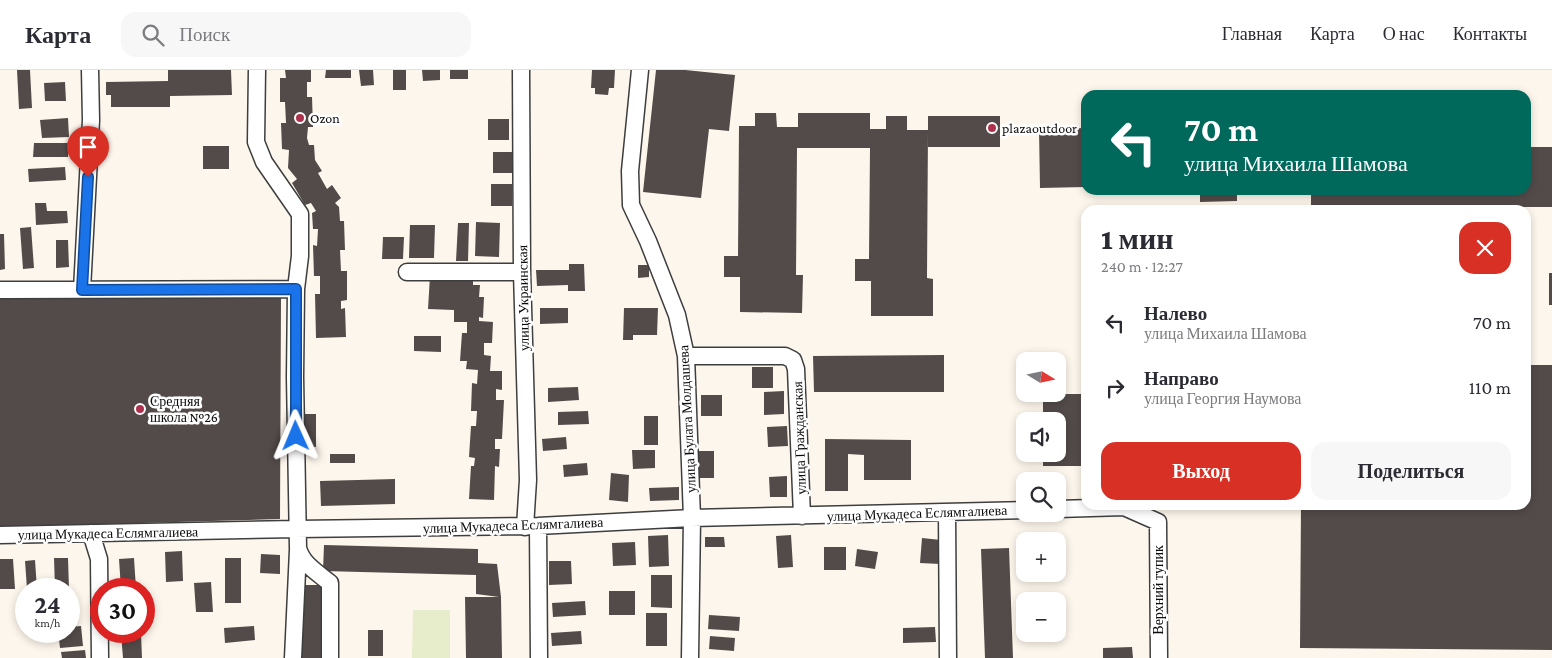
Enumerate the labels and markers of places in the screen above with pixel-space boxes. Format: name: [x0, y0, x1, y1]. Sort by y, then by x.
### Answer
place label: Ozon: [310, 110, 340, 126]
marker: Ozon: [294, 112, 306, 124]
place label: plazaoutdoor: [1002, 120, 1077, 136]
marker: plazaoutdoor: [986, 122, 998, 134]
pin: [67, 126, 109, 177]
place label: Средняя школа №26: [150, 393, 218, 425]
marker: Средняя школа №26: [134, 403, 146, 415]

